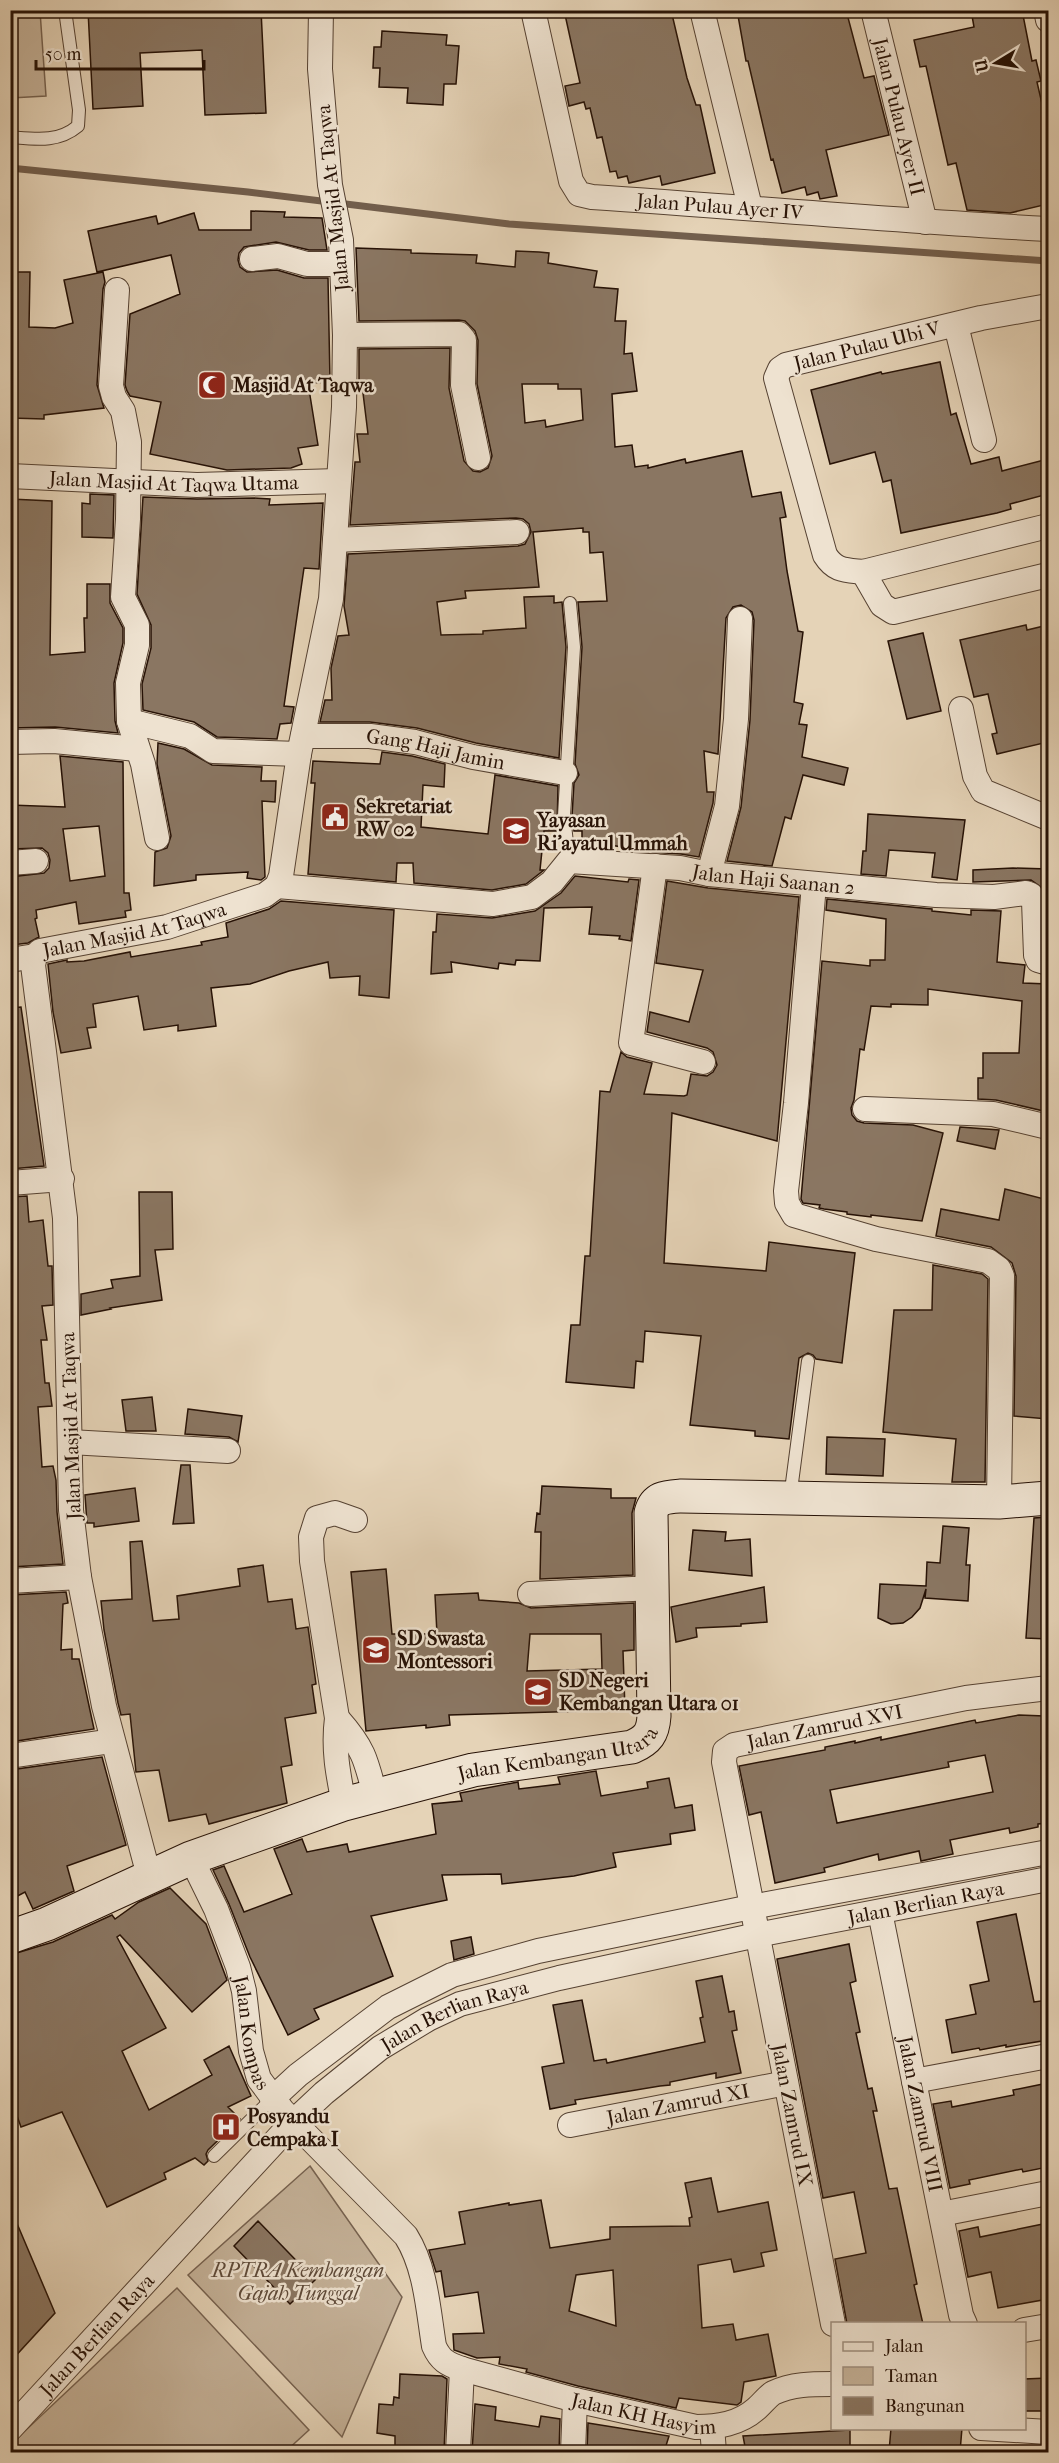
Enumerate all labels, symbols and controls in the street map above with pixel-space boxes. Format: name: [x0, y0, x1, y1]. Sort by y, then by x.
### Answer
scale bar: [36, 33, 204, 71]
north arrow: [966, 33, 1026, 93]
street label: Jalan Pulau Ayer II: [868, 34, 930, 198]
text: 50 m: [45, 44, 82, 65]
text: U: [971, 57, 992, 75]
street label: Jalan Masjid At Taqwa: [312, 103, 354, 294]
street label: Jalan Pulau Ayer IV: [634, 188, 805, 224]
street label: Jalan Pulau Ubi V: [790, 316, 943, 376]
mosque icon: Masjid At Taqwa: [196, 369, 228, 401]
place label: Masjid At Taqwa: [232, 374, 374, 397]
street label: Jalan Masjid At Taqwa Utama: [46, 466, 300, 497]
street label: Gang Haji Jamin: [365, 724, 507, 774]
place label: Sekretariat RW 02: [356, 795, 453, 841]
public building icon: Sekretariat RW 02: [319, 801, 351, 833]
place label: Yayasan Ri'ayatul Ummah: [536, 809, 688, 855]
school or university icon: Yayasan Ri'ayatul Ummah: [500, 815, 532, 847]
street label: Jalan Haji Saanan 2: [688, 859, 856, 899]
street label: Jalan Masjid At Taqwa: [39, 897, 230, 962]
street label: Jalan Masjid At Taqwa: [56, 1331, 86, 1522]
place label: SD Swasta Montessori: [396, 1627, 494, 1673]
school or university icon: SD Swasta Montessori: [360, 1634, 392, 1666]
place label: SD Negeri Kembangan Utara 01: [559, 1669, 739, 1715]
school or university icon: SD Negeri Kembangan Utara 01: [522, 1676, 554, 1708]
street label: Jalan Zamrud XVI: [743, 1700, 905, 1754]
street label: Jalan Kembangan Utara: [453, 1723, 663, 1786]
street label: Jalan Berlian Raya: [844, 1876, 1006, 1929]
street label: Jalan Kompas: [229, 1971, 275, 2094]
street label: Jalan Berlian Raya: [375, 1975, 531, 2057]
street label: Jalan Zamrud VIII: [893, 2032, 947, 2194]
street label: Jalan Zamrud IX: [767, 2040, 817, 2189]
street label: Jalan Zamrud XI: [603, 2079, 752, 2130]
place label: Posyandu Cempaka I: [247, 2105, 339, 2151]
hospital icon: Posyandu Cempaka I: [210, 2111, 242, 2143]
park label: RPTRA Kembangan Gajah Tunggal: [210, 2259, 384, 2305]
street label: Jalan Berlian Raya: [33, 2268, 159, 2402]
legend: [831, 2322, 1026, 2430]
text: Jalan: [883, 2336, 924, 2357]
text: Taman: [885, 2366, 938, 2387]
street label: Jalan KH Hasyim: [567, 2388, 717, 2439]
text: Bangunan: [885, 2396, 965, 2417]

